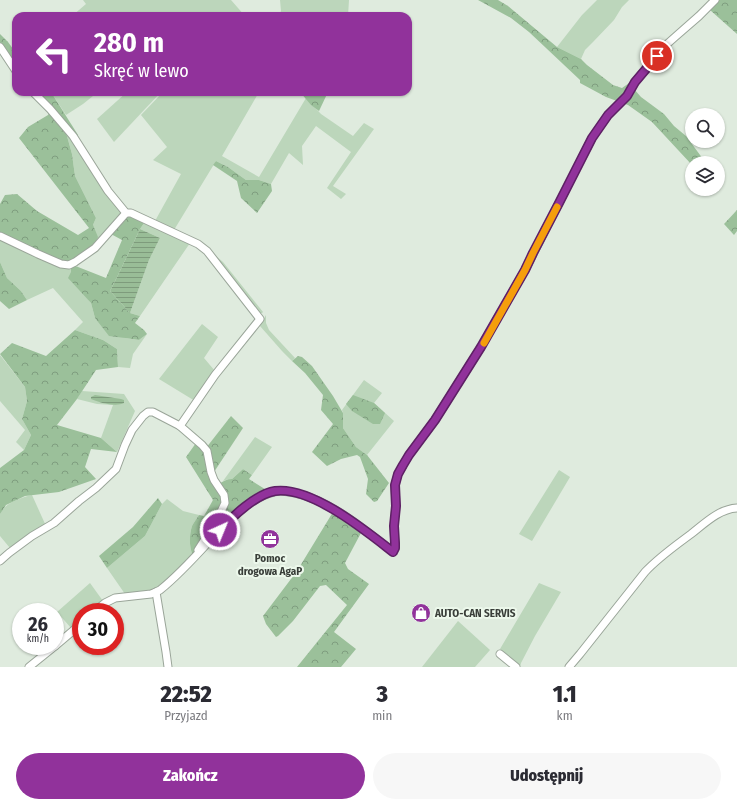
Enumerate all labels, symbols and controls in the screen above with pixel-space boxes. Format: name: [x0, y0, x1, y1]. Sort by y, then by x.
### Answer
text: 280 m: [94, 26, 164, 59]
icon: left: [28, 28, 80, 80]
pin: [640, 39, 674, 73]
icon: arrive: [646, 45, 668, 67]
text: Skręć w lewo: [94, 60, 189, 82]
map controls: [685, 108, 725, 196]
button: search: [685, 108, 725, 148]
button: layers: [685, 156, 725, 196]
position arrow: [199, 509, 241, 551]
office icon: Pomoc drogowa AgaP: [259, 528, 281, 550]
place label: Pomoc drogowa AgaP: [238, 552, 302, 578]
shop icon: AUTO-CAN SERVIS: [410, 602, 432, 624]
speed limit sign: 30: [72, 603, 124, 655]
place label: AUTO-CAN SERVIS: [434, 607, 516, 620]
text: 26: [28, 612, 48, 636]
text: km/h: [27, 633, 49, 645]
text: 22:52: [160, 680, 212, 708]
text: 3: [376, 680, 388, 708]
text: 1.1: [553, 680, 577, 708]
text: Przyjazd: [164, 708, 208, 723]
text: min: [372, 708, 392, 723]
text: km: [557, 708, 573, 723]
button: Zakończ: [16, 753, 365, 799]
button: Udostępnij: [373, 753, 721, 799]

